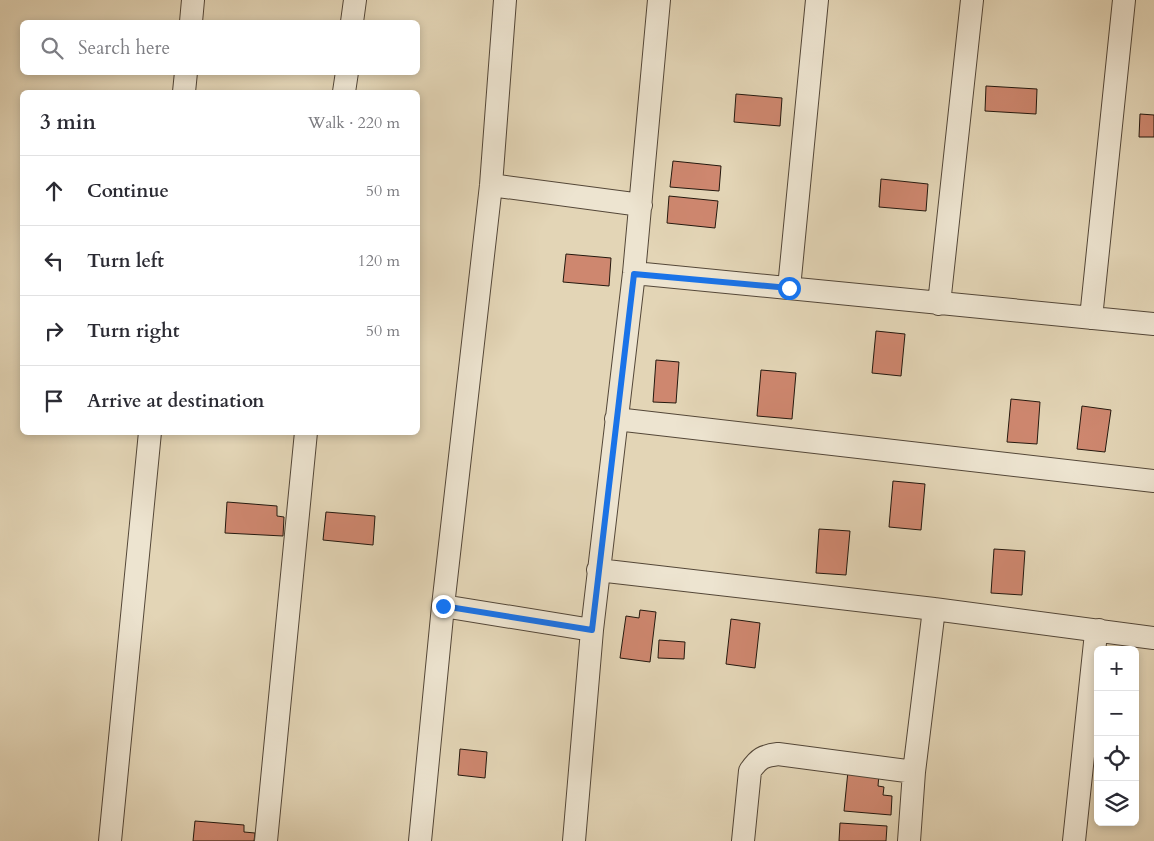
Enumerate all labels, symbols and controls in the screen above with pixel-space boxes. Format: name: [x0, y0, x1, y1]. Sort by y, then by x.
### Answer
search box: [20, 20, 420, 75]
icon: search: [38, 34, 66, 62]
text: Search here: [78, 35, 170, 61]
text: 3 min: [40, 108, 96, 137]
text: Walk · 220 m: [308, 112, 400, 134]
icon: ahead: [40, 177, 68, 205]
text: Continue: [87, 178, 169, 204]
text: 50 m: [366, 180, 400, 202]
icon: left: [40, 247, 68, 275]
text: Turn left: [87, 248, 164, 274]
text: 120 m: [358, 250, 400, 272]
route start: [778, 277, 801, 300]
icon: right: [40, 317, 68, 345]
text: Turn right: [87, 318, 179, 344]
text: 50 m: [366, 320, 400, 342]
icon: arrive: [40, 387, 68, 415]
text: Arrive at destination: [87, 388, 264, 414]
route end: [432, 595, 455, 618]
map controls: [1094, 646, 1139, 826]
button: +: [1094, 646, 1139, 691]
button: −: [1094, 691, 1139, 736]
button: locate: [1094, 736, 1139, 781]
button: layers: [1094, 781, 1139, 826]

